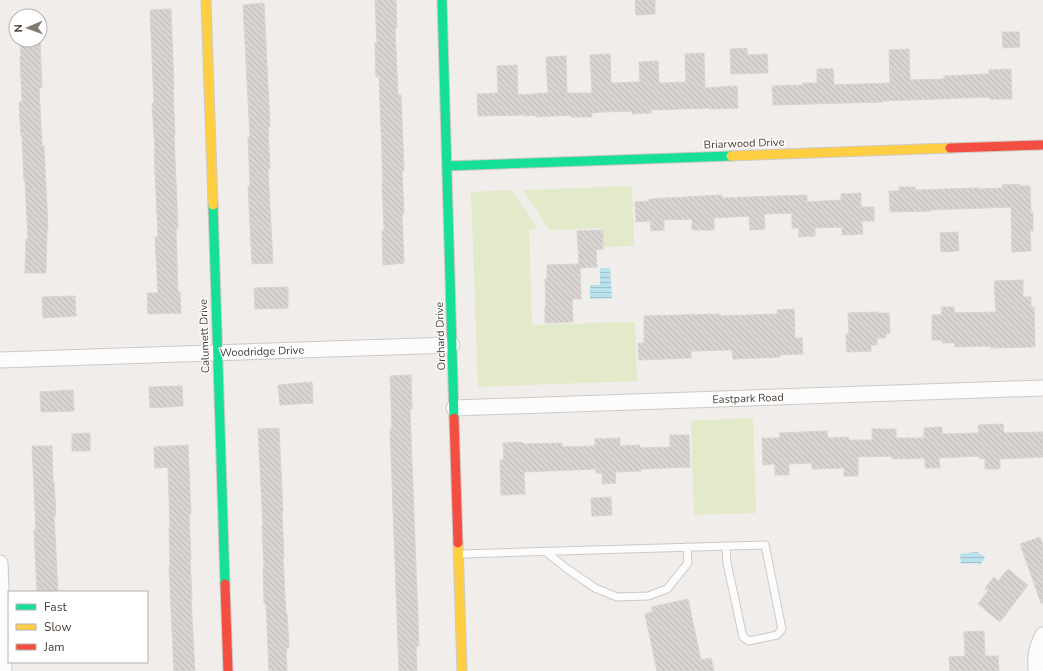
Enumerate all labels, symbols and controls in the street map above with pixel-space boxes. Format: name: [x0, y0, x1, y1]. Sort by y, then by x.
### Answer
north arrow: [8, 8, 48, 48]
text: N: [11, 24, 26, 33]
street label: Briarwood Drive: [703, 135, 785, 152]
street label: Calumett Drive: [196, 298, 213, 373]
street label: Orchard Drive: [432, 301, 449, 371]
street label: Woodridge Drive: [220, 343, 305, 360]
street label: Eastpark Road: [712, 390, 784, 407]
legend: [8, 591, 148, 663]
text: Fast: [44, 599, 67, 615]
text: Slow: [44, 619, 72, 635]
text: Jam: [43, 639, 65, 655]

